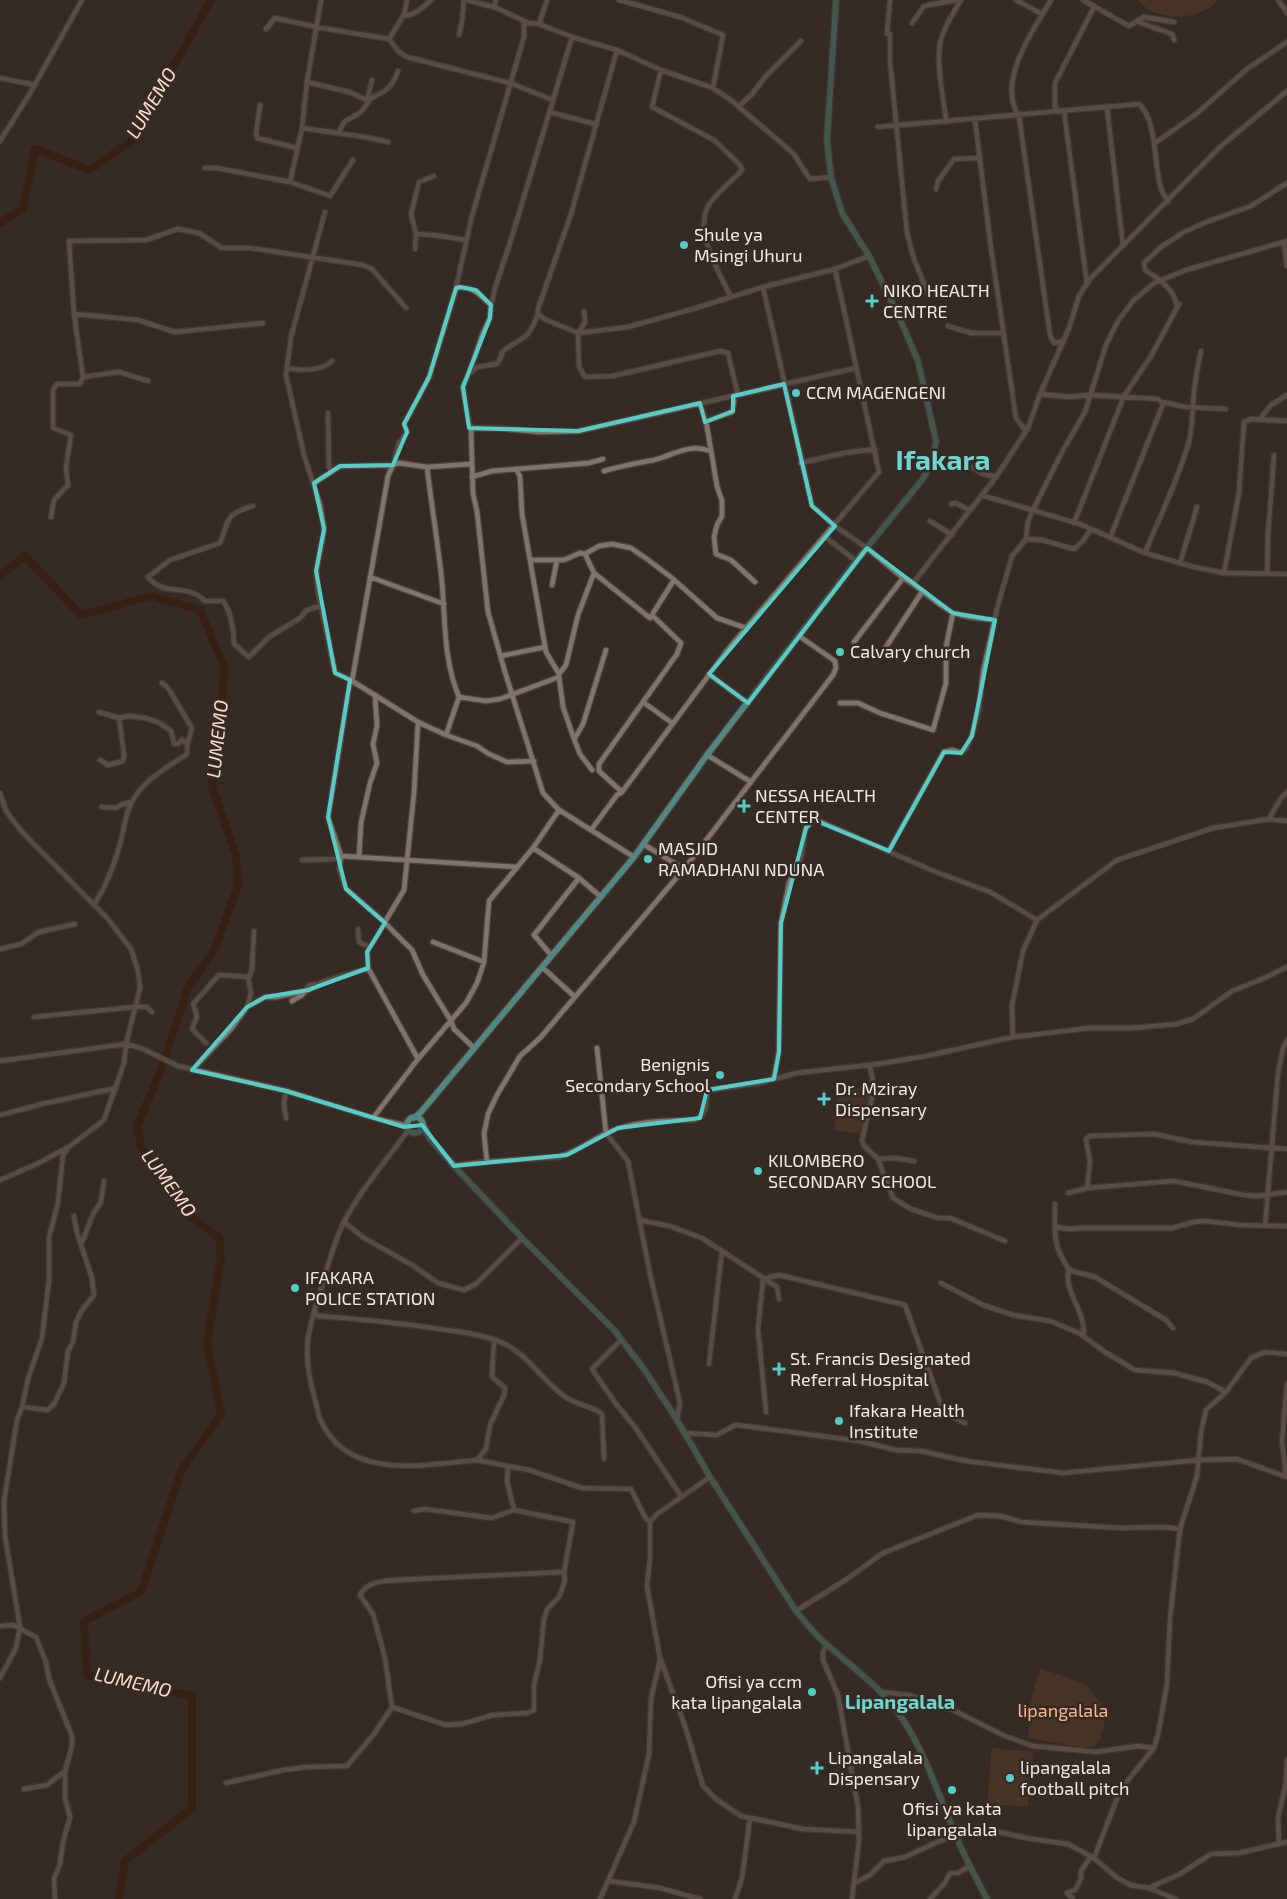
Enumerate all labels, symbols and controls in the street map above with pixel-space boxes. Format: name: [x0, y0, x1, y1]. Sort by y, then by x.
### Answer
water label: LUMEMO: [121, 63, 181, 142]
place label: Shule ya Msingi Uhuru: [694, 223, 803, 266]
marker: Shule ya Msingi Uhuru: [678, 239, 690, 251]
place label: NIKO HEALTH CENTRE: [883, 279, 990, 322]
marker: NIKO HEALTH CENTRE: [865, 294, 879, 308]
place label: CCM MAGENGENI: [806, 381, 946, 403]
marker: CCM MAGENGENI: [790, 387, 802, 399]
district label: Ifakara: [896, 442, 990, 476]
place label: Calvary church: [850, 640, 971, 662]
marker: Calvary church: [834, 646, 846, 658]
water label: LUMEMO: [201, 699, 232, 779]
place label: NESSA HEALTH CENTER: [755, 784, 876, 827]
marker: NESSA HEALTH CENTER: [737, 799, 751, 813]
place label: MASJID RAMADHANI NDUNA: [658, 837, 825, 880]
marker: MASJID RAMADHANI NDUNA: [642, 853, 654, 865]
place label: Benignis Secondary School: [565, 1053, 711, 1096]
marker: Benignis Secondary School: [714, 1069, 726, 1081]
place label: Dr. Mziray Dispensary: [835, 1077, 927, 1120]
marker: Dr. Mziray Dispensary: [817, 1092, 831, 1106]
water label: LUMEMO: [137, 1144, 202, 1221]
place label: KILOMBERO SECONDARY SCHOOL: [768, 1149, 936, 1192]
marker: KILOMBERO SECONDARY SCHOOL: [752, 1165, 764, 1177]
place label: IFAKARA POLICE STATION: [305, 1266, 435, 1309]
marker: IFAKARA POLICE STATION: [289, 1282, 301, 1294]
place label: St. Francis Designated Referral Hospital: [790, 1347, 971, 1390]
marker: St. Francis Designated Referral Hospital: [772, 1362, 786, 1376]
place label: Ifakara Health Institute: [849, 1399, 965, 1442]
marker: Ifakara Health Institute: [833, 1415, 845, 1427]
water label: LUMEMO: [92, 1661, 174, 1702]
place label: Ofisi ya ccm kata lipangalala: [671, 1670, 802, 1713]
marker: Ofisi ya ccm kata lipangalala: [806, 1686, 818, 1698]
district label: Lipangalala: [845, 1689, 955, 1713]
park label: lipangalala: [1018, 1699, 1108, 1721]
place label: Lipangalala Dispensary: [828, 1746, 923, 1789]
place label: lipangalala football pitch: [1020, 1756, 1129, 1799]
marker: Lipangalala Dispensary: [810, 1761, 824, 1775]
marker: lipangalala football pitch: [1004, 1772, 1016, 1784]
marker: Ofisi ya kata lipangalala: [946, 1784, 958, 1796]
place label: Ofisi ya kata lipangalala: [902, 1797, 1002, 1840]

